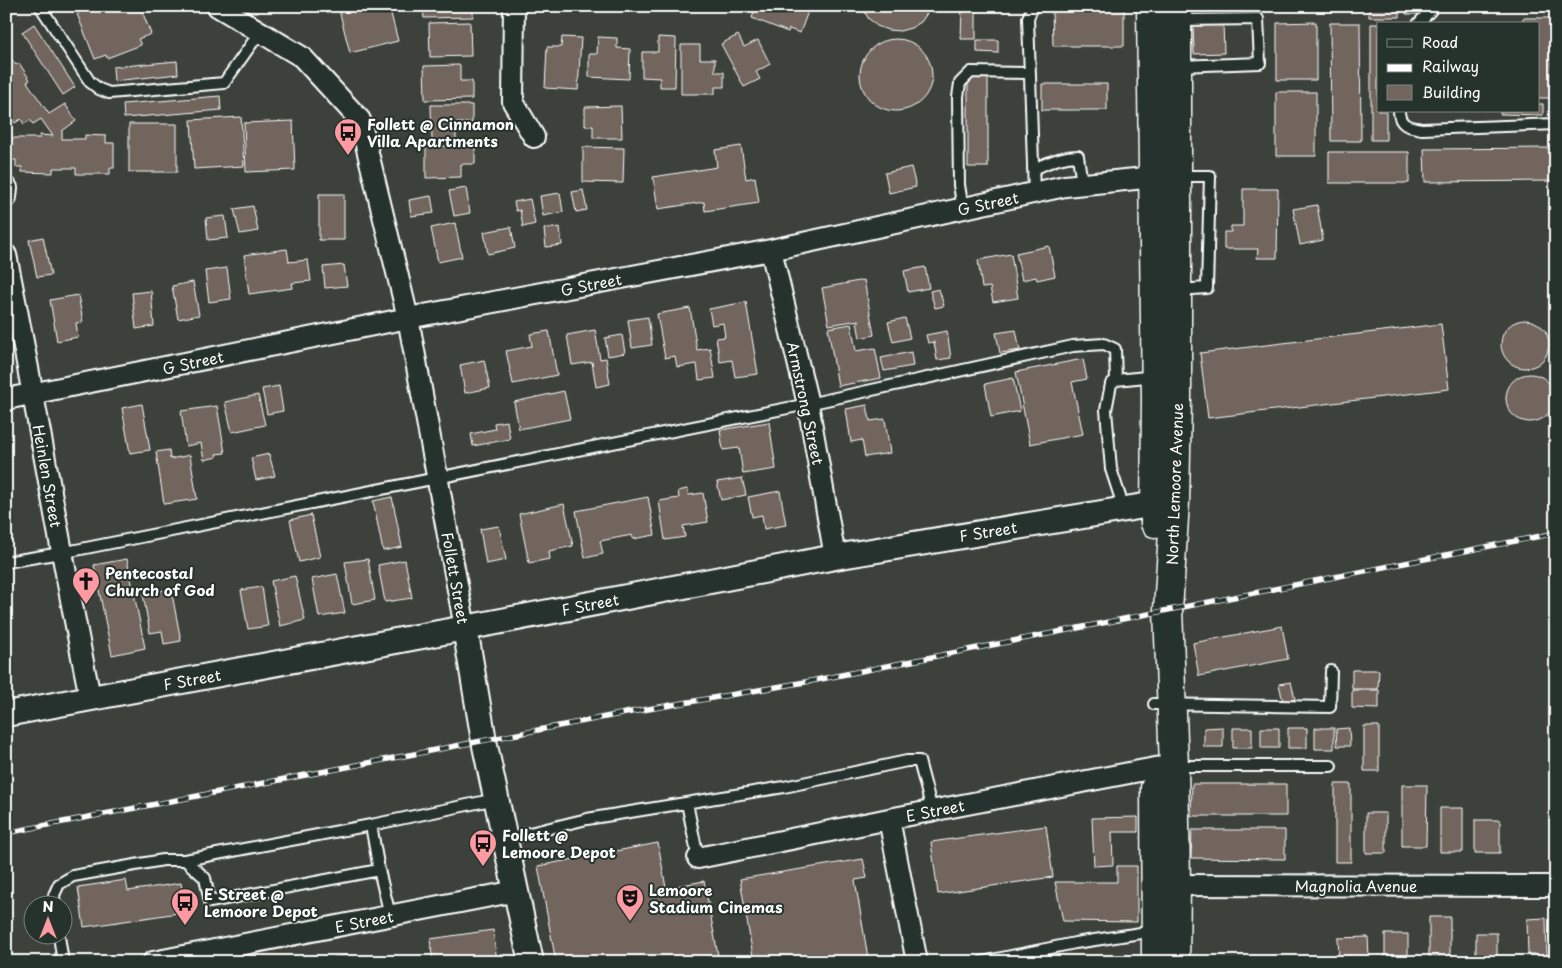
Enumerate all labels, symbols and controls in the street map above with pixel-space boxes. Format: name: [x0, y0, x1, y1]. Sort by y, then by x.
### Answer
legend: [1377, 22, 1540, 112]
text: Road: [1422, 30, 1458, 53]
text: Railway: [1422, 54, 1479, 77]
text: Building: [1422, 80, 1481, 103]
place label: Follett @ Cinnamon Villa Apartments: [367, 112, 514, 152]
bus stop icon: Follett @ Cinnamon Villa Apartments: [333, 117, 363, 156]
street label: G Street: [955, 185, 1021, 221]
street label: G Street: [558, 267, 624, 301]
street label: Armstrong Street: [782, 339, 830, 467]
street label: G Street: [160, 344, 226, 380]
street label: North Lemoore Avenue: [1160, 403, 1188, 565]
street label: Heinlen Street: [28, 423, 68, 529]
street label: F Street: [957, 515, 1019, 547]
street label: Follett Street: [437, 530, 475, 626]
place label: Pentecostal Church of God: [105, 561, 215, 601]
church icon: Pentecostal Church of God: [71, 566, 101, 605]
street label: F Street: [559, 587, 621, 621]
street label: F Street: [161, 663, 223, 695]
street label: E Street: [904, 793, 966, 827]
place label: Follett @ Lemoore Depot: [502, 823, 616, 863]
bus stop icon: Follett @ Lemoore Depot: [468, 828, 498, 867]
street label: Magnolia Avenue: [1295, 874, 1417, 897]
place label: Lemoore Stadium Cinemas: [649, 878, 782, 918]
place label: E Street @ Lemoore Depot: [204, 882, 318, 922]
theatre icon: Lemoore Stadium Cinemas: [615, 883, 645, 922]
bus stop icon: E Street @ Lemoore Depot: [170, 887, 200, 926]
north arrow: [22, 896, 72, 946]
text: N: [42, 896, 54, 917]
street label: E Street: [333, 904, 395, 938]

